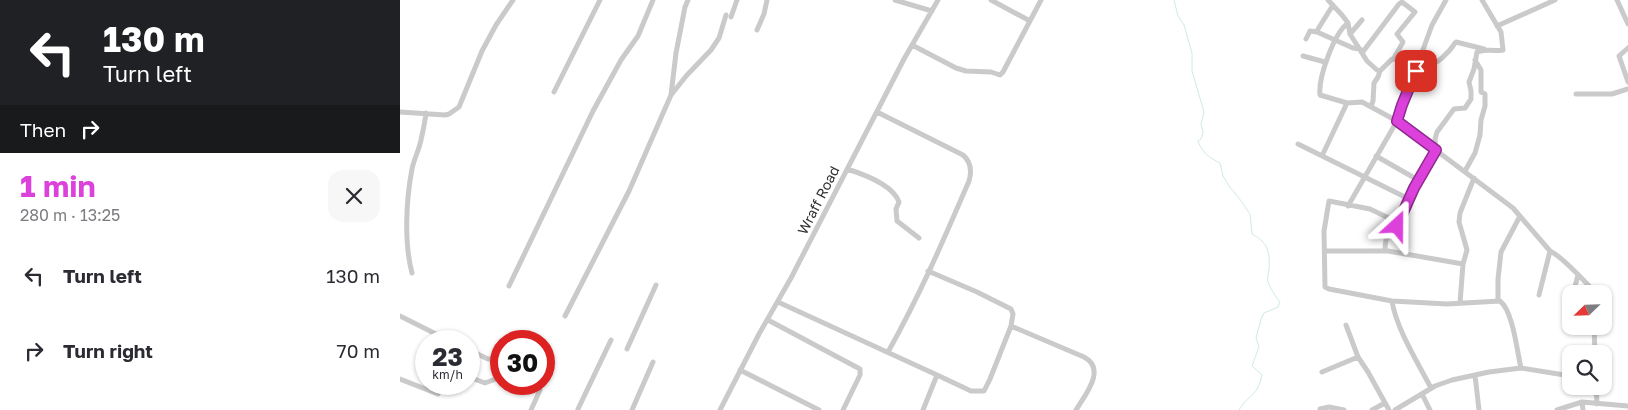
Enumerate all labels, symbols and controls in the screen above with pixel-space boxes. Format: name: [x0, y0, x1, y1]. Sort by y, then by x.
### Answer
text: 130 m: [103, 18, 205, 60]
icon: left: [20, 20, 85, 85]
pin: [1395, 50, 1437, 92]
icon: arrive: [1402, 57, 1430, 85]
text: Turn left: [103, 60, 192, 87]
icon: right: [76, 115, 104, 143]
text: Then: [20, 118, 66, 141]
street label: Wraff Road: [794, 163, 842, 237]
text: 1 min: [20, 168, 96, 204]
button: close: [328, 170, 380, 222]
position arrow: [1370, 199, 1422, 251]
text: 280 m · 13:25: [20, 205, 120, 225]
icon: left: [20, 262, 48, 290]
text: Turn left: [63, 264, 142, 287]
text: 130 m: [326, 264, 380, 287]
north arrow: [1562, 285, 1612, 335]
map controls: [1562, 285, 1612, 395]
speed limit sign: 30: [490, 330, 555, 395]
icon: right: [20, 337, 48, 365]
text: Turn right: [63, 339, 153, 362]
text: 70 m: [337, 339, 380, 362]
text: 23: [432, 341, 463, 372]
button: search: [1562, 345, 1612, 395]
text: km/h: [432, 367, 463, 382]

